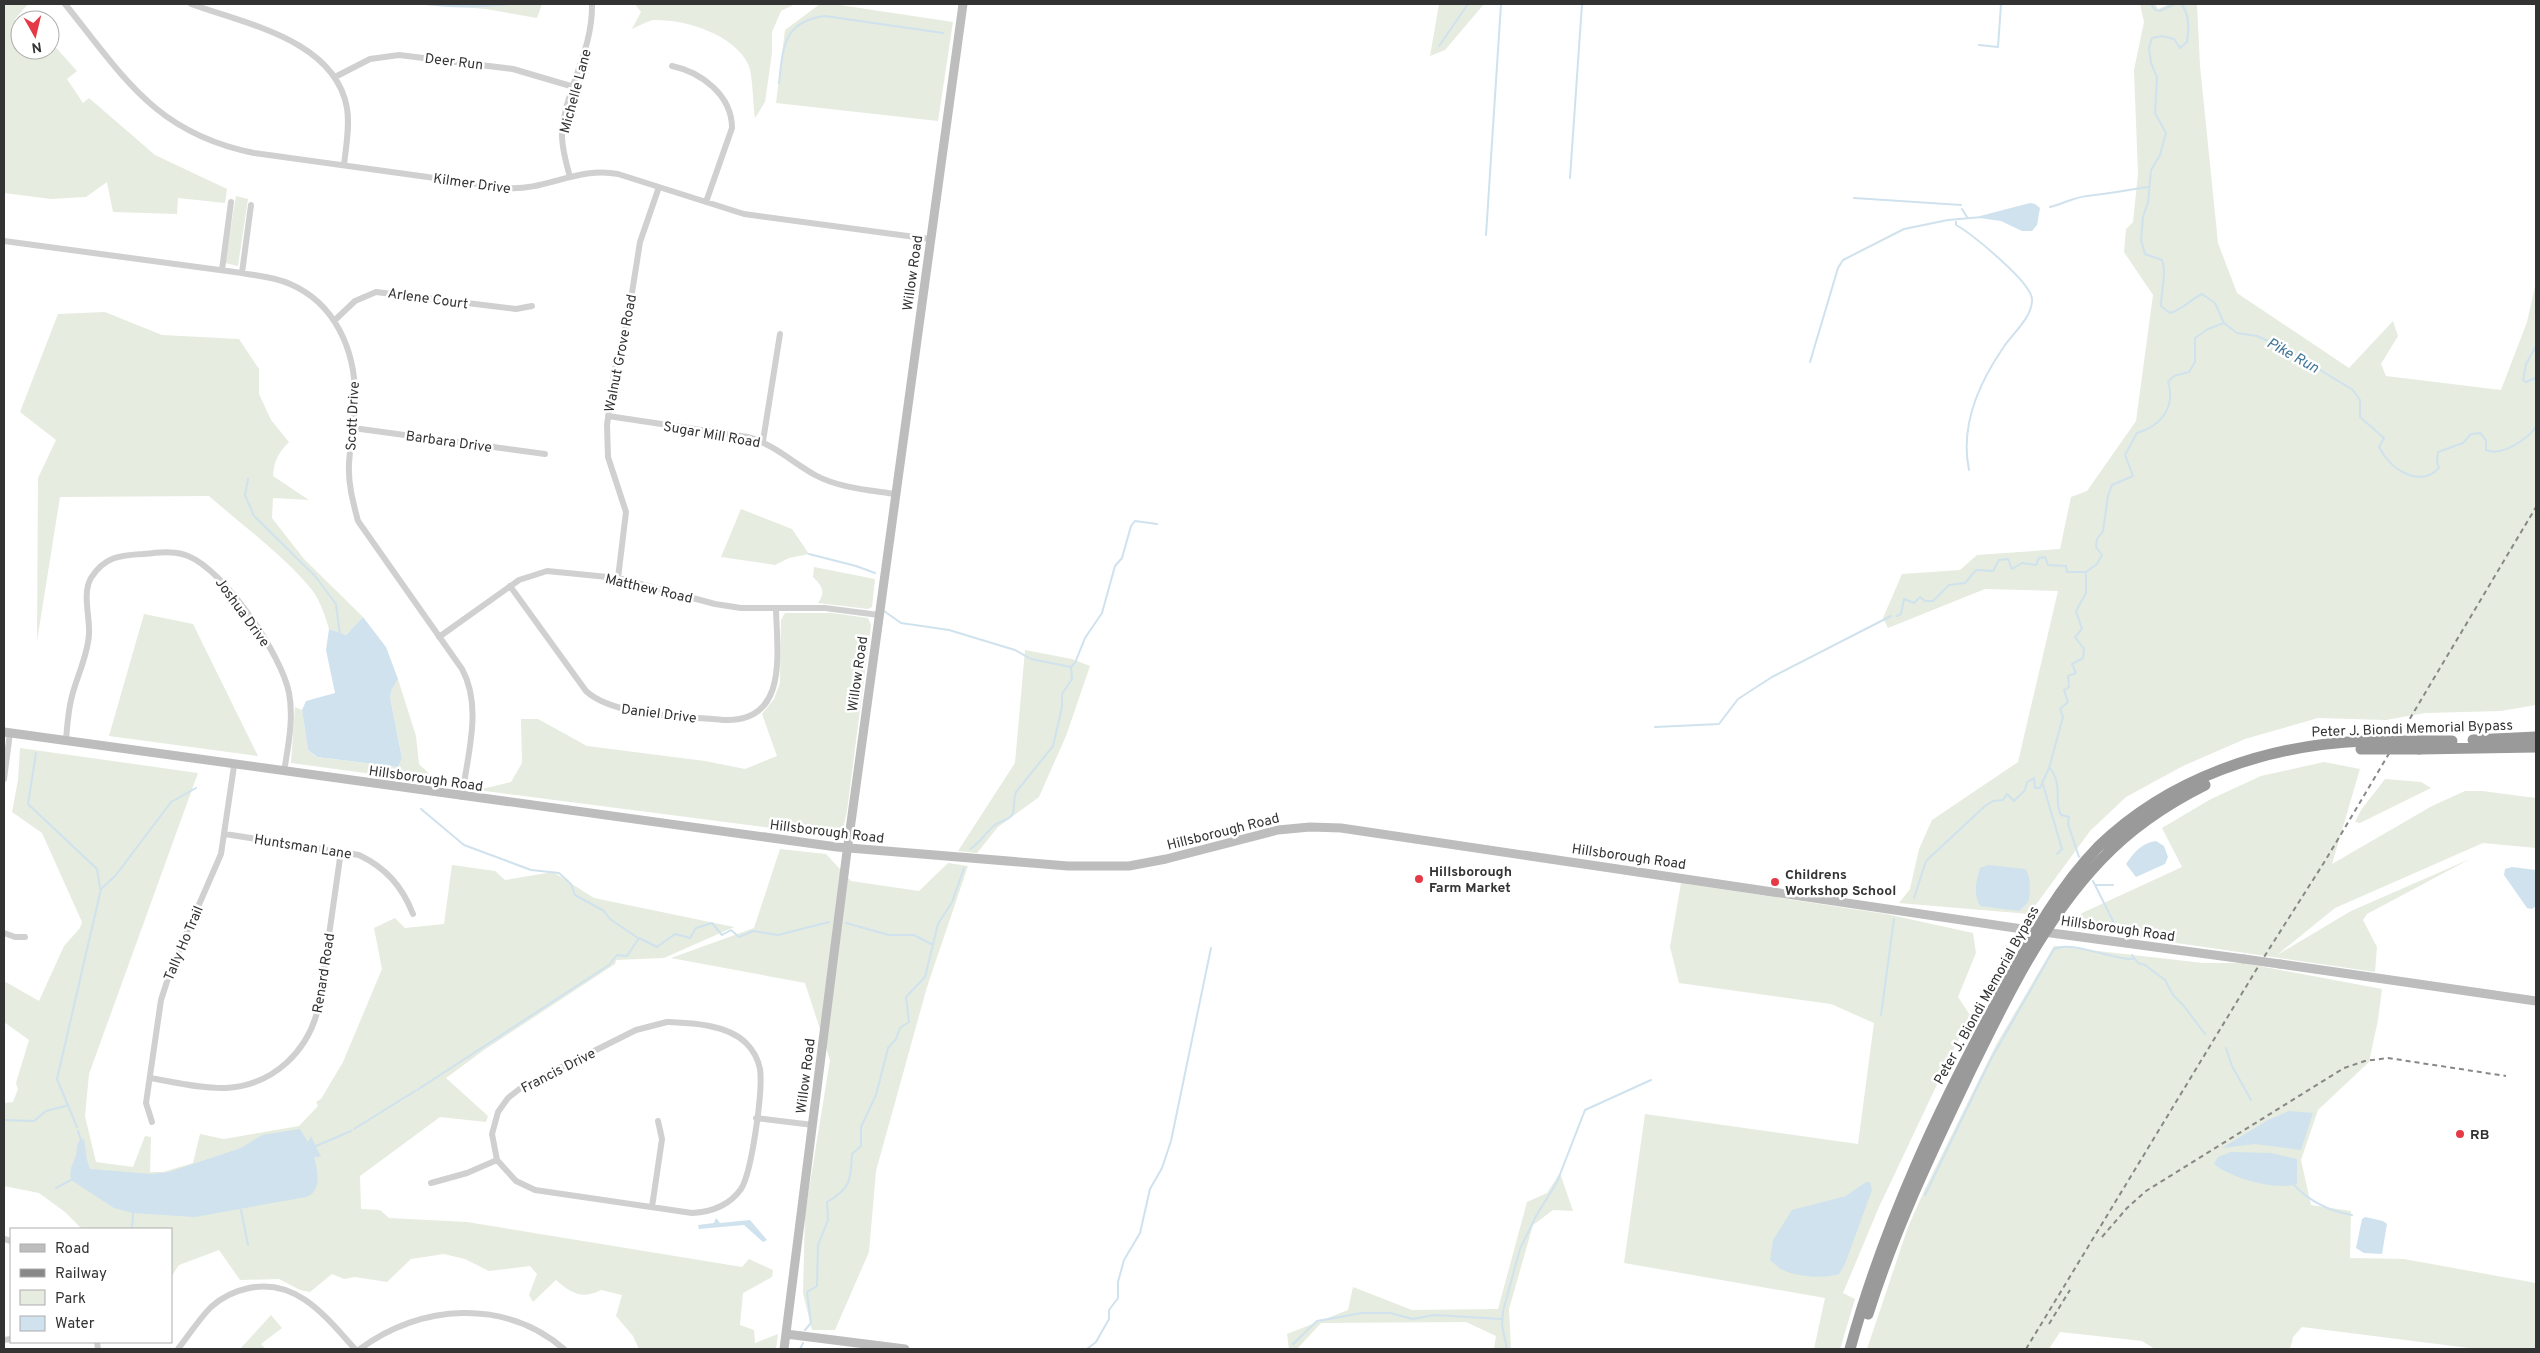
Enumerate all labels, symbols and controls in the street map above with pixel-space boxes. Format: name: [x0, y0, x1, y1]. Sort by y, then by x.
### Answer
north arrow: [10, 10, 60, 60]
text: N: [30, 37, 43, 56]
street label: Michelle Lane: [557, 47, 596, 135]
street label: Deer Run: [424, 50, 484, 74]
street label: Kilmer Drive: [432, 171, 512, 198]
street label: Willow Road: [900, 234, 927, 312]
street label: Arlene Court: [386, 285, 469, 314]
street label: Walnut Grove Road: [602, 293, 641, 414]
water label: Pike Run: [2263, 334, 2322, 378]
street label: Scott Drive: [343, 381, 364, 451]
street label: Sugar Mill Road: [662, 419, 762, 452]
street label: Barbara Drive: [405, 428, 493, 457]
street label: Matthew Road: [603, 571, 694, 608]
street label: Joshua Drive: [211, 575, 273, 651]
street label: Willow Road: [845, 635, 872, 713]
street label: Daniel Drive: [620, 701, 698, 728]
street label: Peter J. Biondi Memorial Bypass: [2311, 717, 2513, 742]
street label: Hillsborough Road: [368, 763, 484, 796]
street label: Hillsborough Road: [1165, 810, 1281, 855]
street label: Hillsborough Road: [769, 817, 885, 848]
street label: Huntsman Lane: [253, 831, 353, 864]
street label: Hillsborough Road: [1571, 841, 1687, 874]
place label: Hillsborough Farm Market: [1429, 864, 1512, 897]
place label: Childrens Workshop School: [1785, 867, 1896, 900]
marker: Hillsborough Farm Market: [1413, 873, 1425, 885]
marker: Childrens Workshop School: [1769, 876, 1781, 888]
street label: Peter J. Biondi Memorial Bypass: [1931, 903, 2044, 1088]
street label: Tally Ho Trail: [161, 904, 208, 984]
street label: Hillsborough Road: [2060, 913, 2176, 946]
street label: Renard Road: [310, 932, 339, 1014]
street label: Willow Road: [793, 1037, 820, 1115]
street label: Francis Drive: [519, 1045, 599, 1097]
place label: RB: [2470, 1127, 2489, 1144]
marker: RB: [2454, 1128, 2466, 1140]
legend: [10, 1228, 172, 1343]
text: Road: [55, 1240, 90, 1259]
text: Railway: [55, 1265, 107, 1284]
text: Park: [55, 1290, 86, 1309]
text: Water: [55, 1315, 95, 1334]

